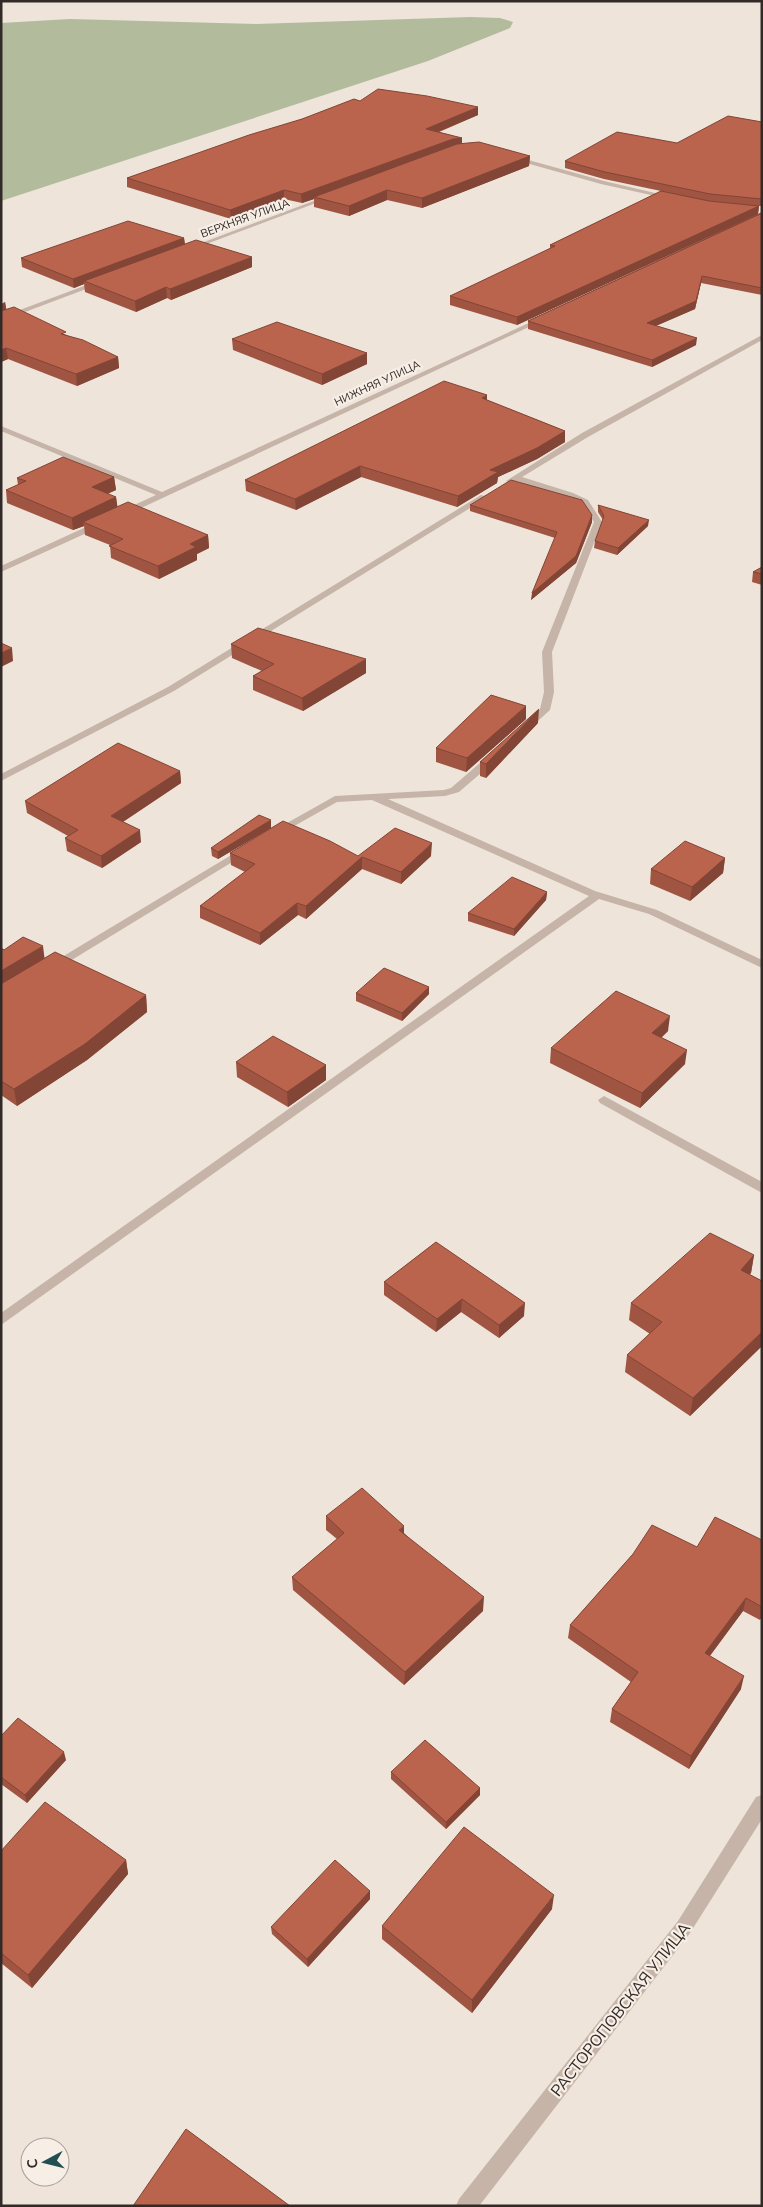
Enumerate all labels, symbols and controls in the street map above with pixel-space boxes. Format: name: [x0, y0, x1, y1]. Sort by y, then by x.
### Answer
street label: ВЕРХНЯЯ УЛИЦА: [199, 195, 292, 242]
street label: НИЖНЯЯ УЛИЦА: [332, 357, 423, 410]
street label: РАСТОРОПОВСКАЯ УЛИЦА: [546, 1918, 696, 2101]
north arrow: [20, 2137, 70, 2187]
text: С: [23, 2157, 43, 2169]

